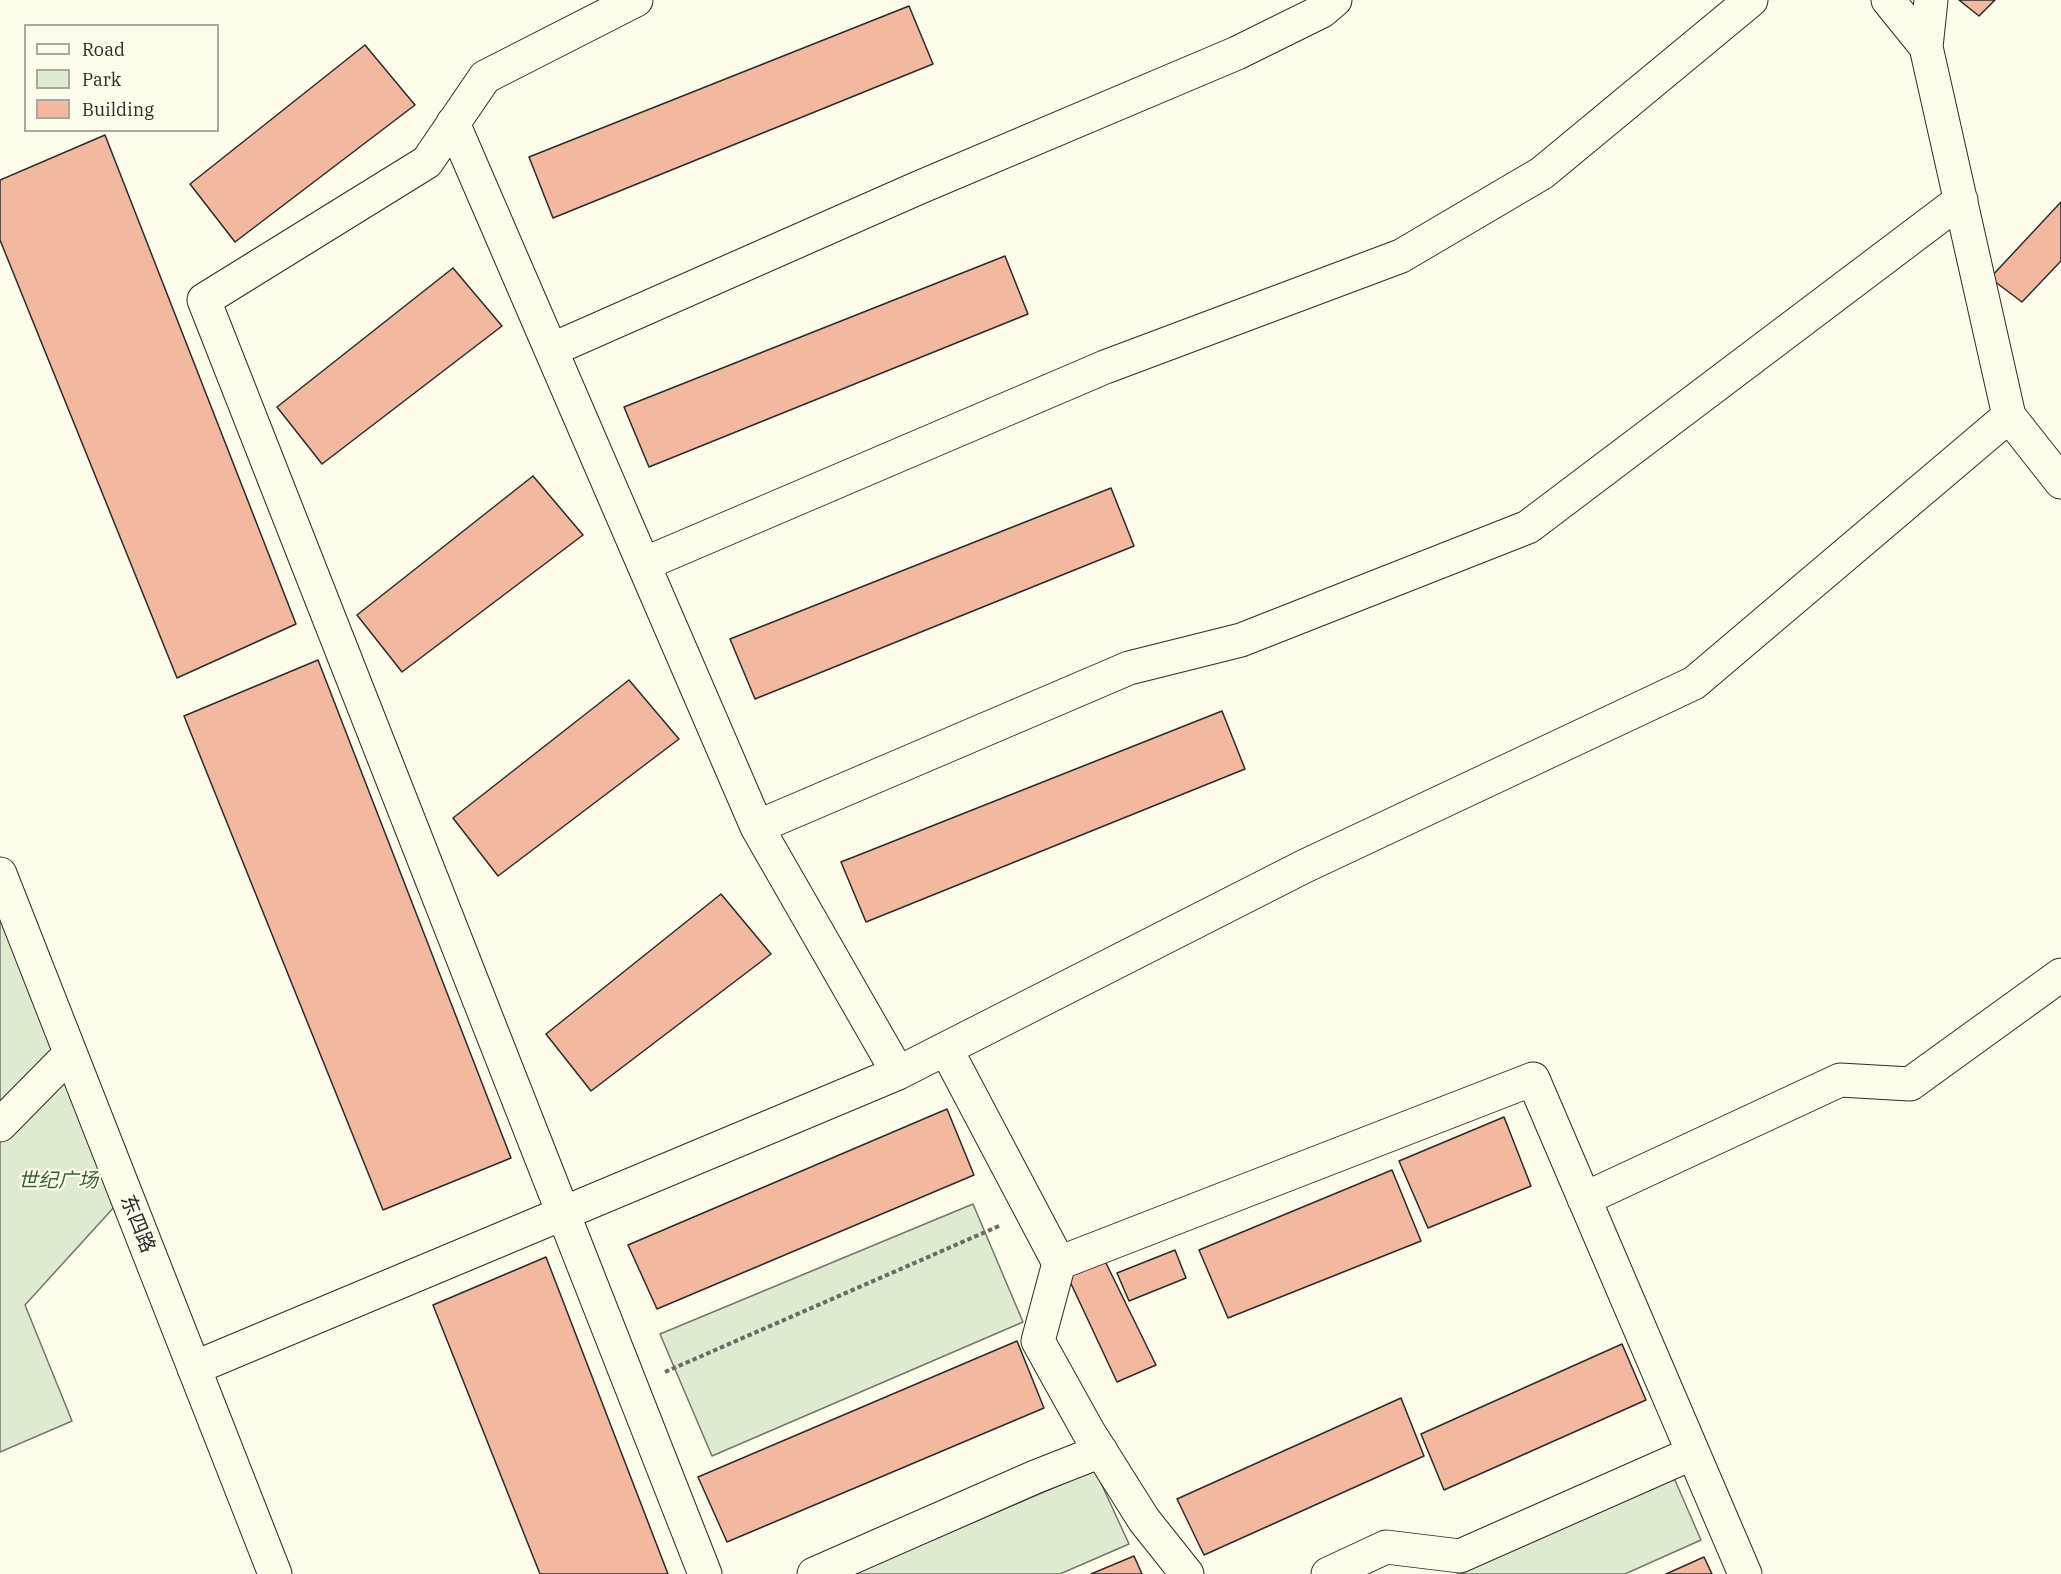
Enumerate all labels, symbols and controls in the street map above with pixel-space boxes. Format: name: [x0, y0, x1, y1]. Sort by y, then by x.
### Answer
legend: [24, 24, 219, 132]
text: Road: [82, 38, 125, 61]
text: Park: [82, 68, 121, 91]
text: Building: [82, 98, 154, 121]
park label: 世纪广场: [18, 1169, 98, 1193]
street label: 东四路: [115, 1192, 159, 1256]

